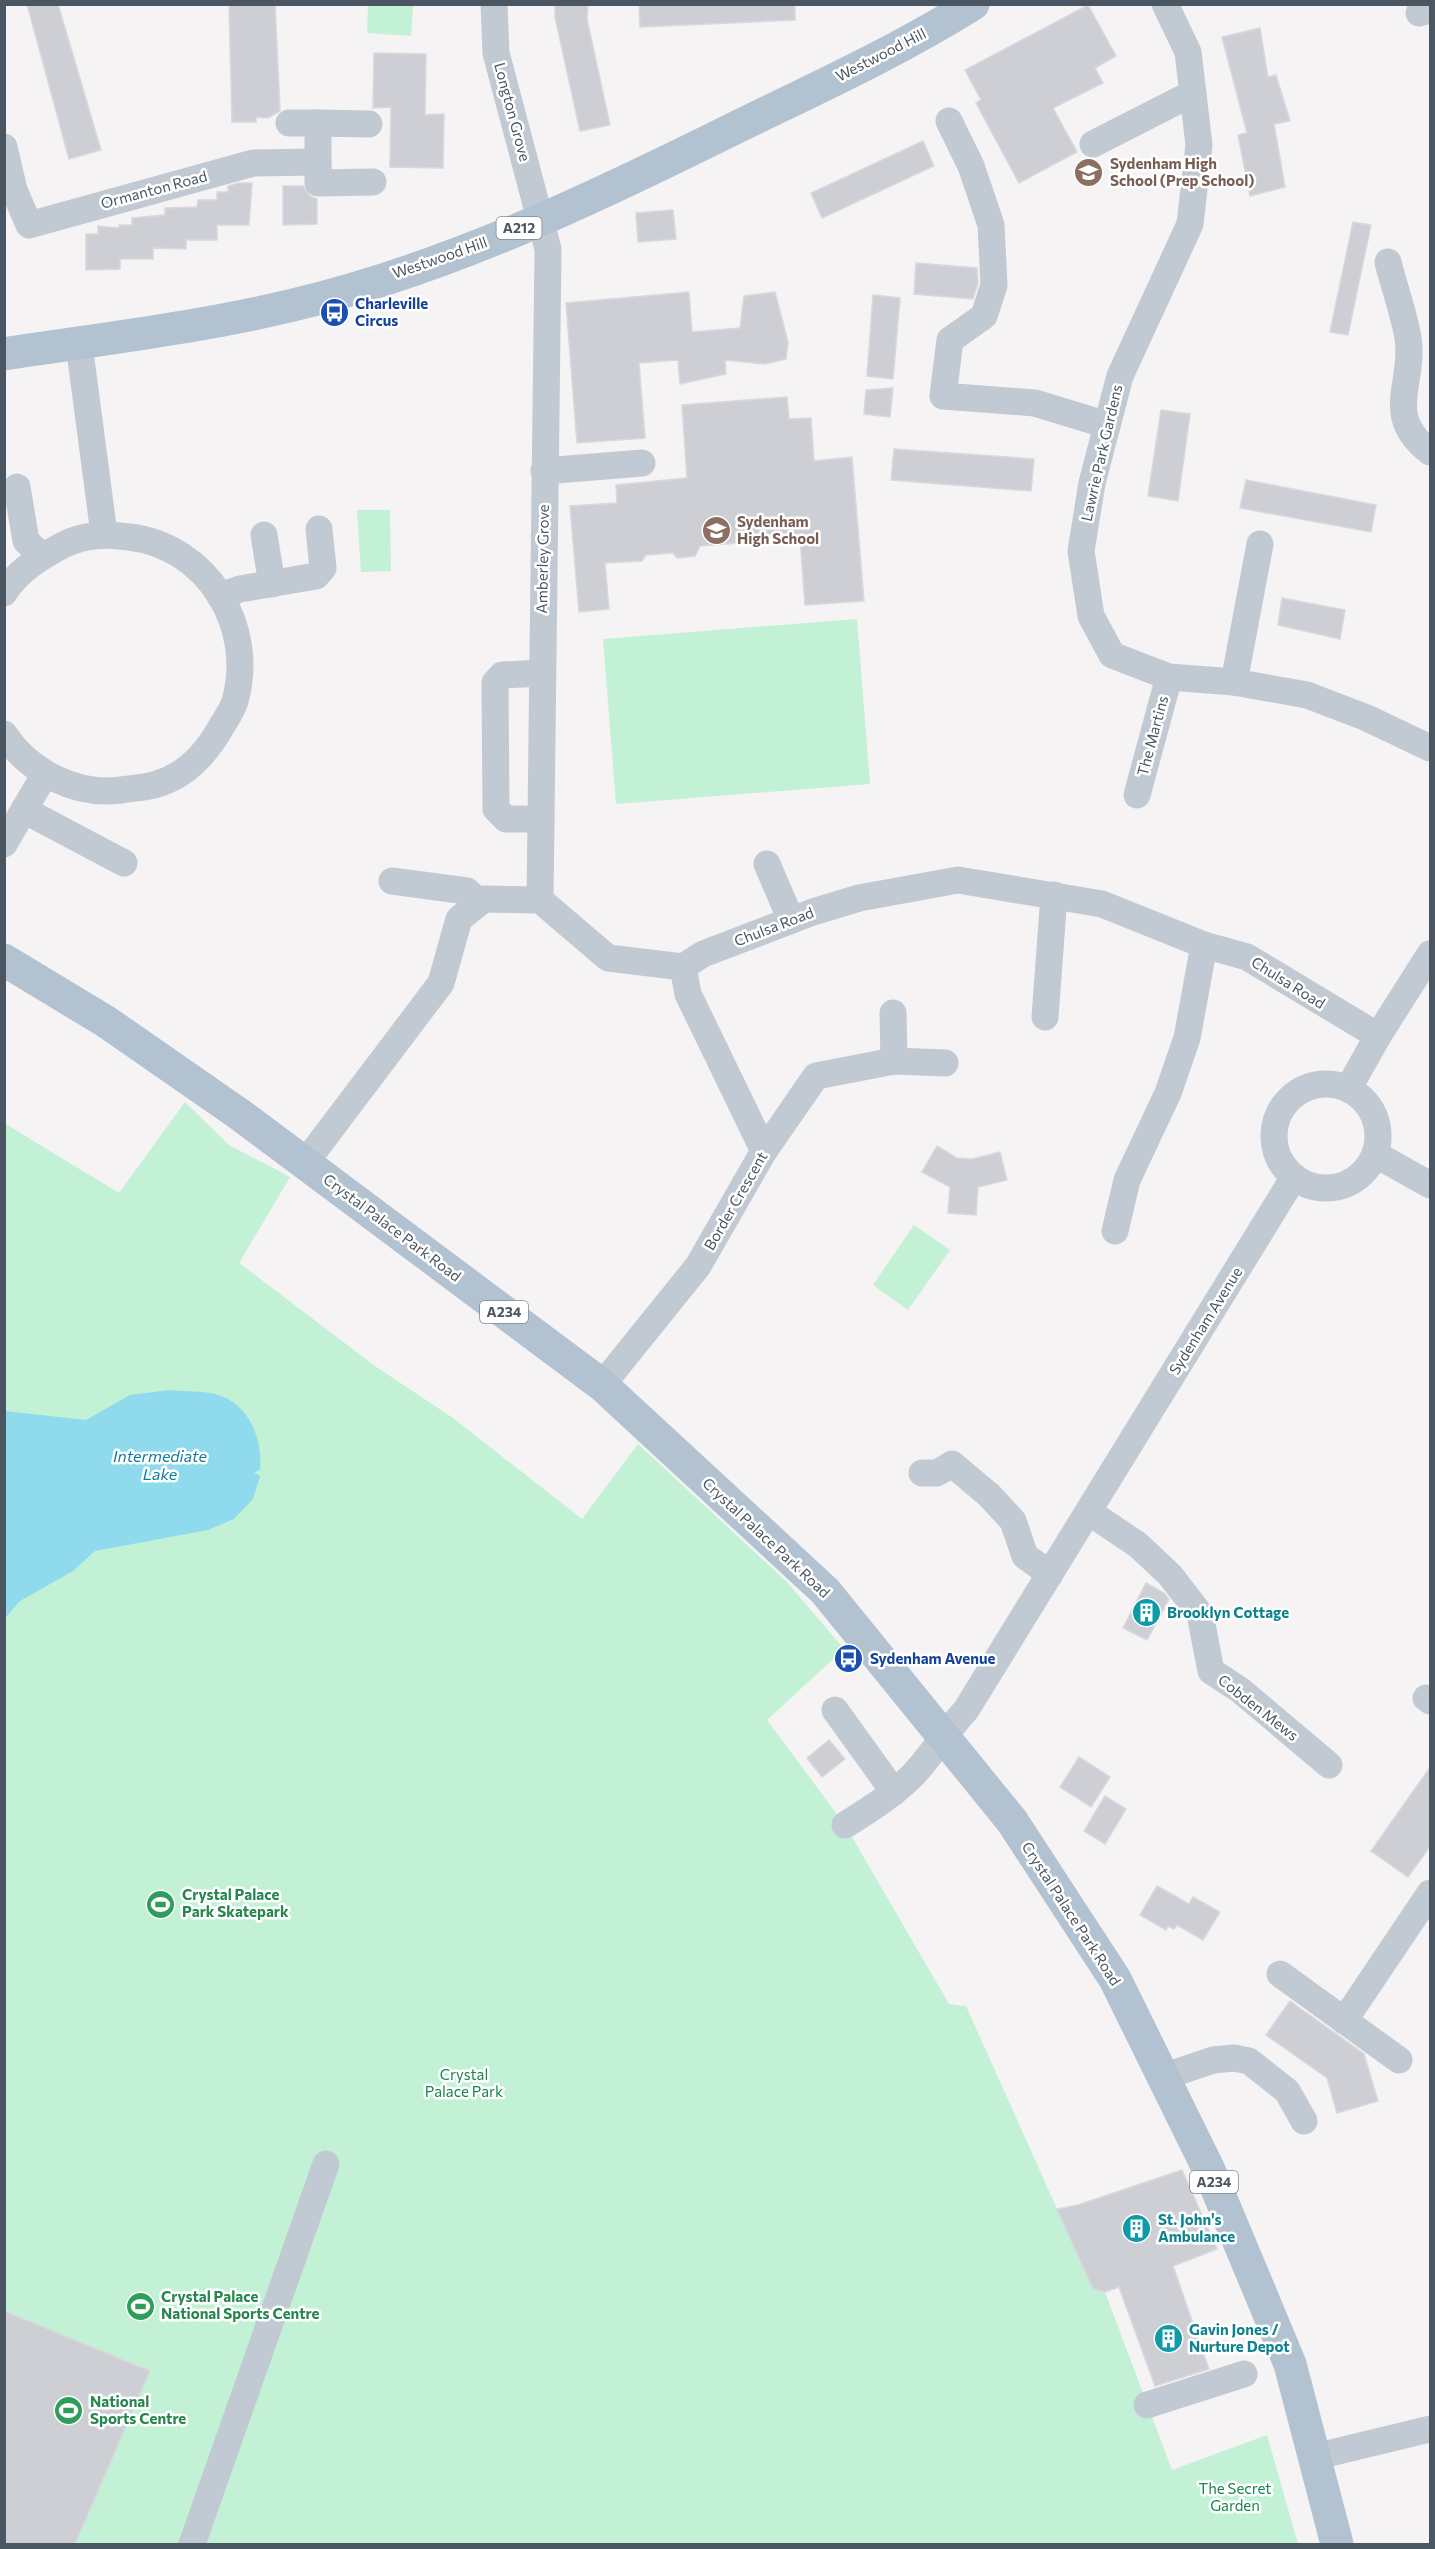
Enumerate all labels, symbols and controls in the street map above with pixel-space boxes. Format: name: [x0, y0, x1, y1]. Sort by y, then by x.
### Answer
street label: Westwood Hill: [832, 24, 929, 85]
street label: Longton Grove: [491, 60, 535, 163]
place label: Sydenham High School (Prep School): [1110, 154, 1255, 189]
school or university icon: Sydenham High School (Prep School): [1073, 157, 1105, 189]
street label: Ormanton Road: [99, 166, 209, 212]
road number: A212: [496, 217, 542, 239]
street label: Westwood Hill: [390, 232, 489, 282]
place label: Charleville Circus: [355, 294, 428, 329]
bus stop icon: Charleville Circus: [318, 297, 350, 329]
street label: Lawrie Park Gardens: [1077, 383, 1126, 523]
street label: Amberley Grove: [532, 504, 552, 614]
place label: Sydenham High School: [737, 512, 819, 547]
school or university icon: Sydenham High School: [700, 515, 732, 547]
street label: The Martins: [1133, 693, 1171, 778]
street label: Chulsa Road: [731, 903, 816, 949]
street label: Chulsa Road: [1248, 952, 1329, 1012]
street label: Border Crescent: [700, 1148, 771, 1253]
street label: Crystal Palace Park Road: [320, 1170, 465, 1285]
street label: Sydenham Avenue: [1165, 1263, 1246, 1378]
road number: A234: [480, 1301, 528, 1323]
water label: Intermediate Lake: [113, 1446, 208, 1483]
street label: Crystal Palace Park Road: [699, 1473, 834, 1601]
building icon: Brooklyn Cottage: [1130, 1597, 1162, 1629]
place label: Brooklyn Cottage: [1167, 1603, 1289, 1621]
bus stop icon: Sydenham Avenue: [833, 1643, 865, 1675]
place label: Sydenham Avenue: [870, 1649, 995, 1667]
street label: Cobden Mews: [1215, 1670, 1303, 1744]
street label: Crystal Palace Park Road: [1019, 1838, 1125, 1989]
place label: Crystal Palace Park Skatepark: [182, 1885, 289, 1920]
sports icon: Crystal Palace Park Skatepark: [145, 1888, 177, 1920]
park label: Crystal Palace Park: [425, 2065, 503, 2100]
road number: A234: [1190, 2171, 1238, 2193]
place label: St. John's Ambulance: [1158, 2210, 1235, 2245]
building icon: St. John's Ambulance: [1121, 2213, 1153, 2245]
place label: Crystal Palace National Sports Centre: [161, 2287, 320, 2322]
sports icon: Crystal Palace National Sports Centre: [124, 2290, 156, 2322]
place label: Gavin Jones / Nurture Depot: [1189, 2320, 1290, 2355]
building icon: Gavin Jones / Nurture Depot: [1152, 2323, 1184, 2355]
place label: National Sports Centre: [90, 2392, 186, 2427]
sports icon: National Sports Centre: [53, 2395, 85, 2427]
park label: The Secret Garden: [1199, 2479, 1271, 2514]

